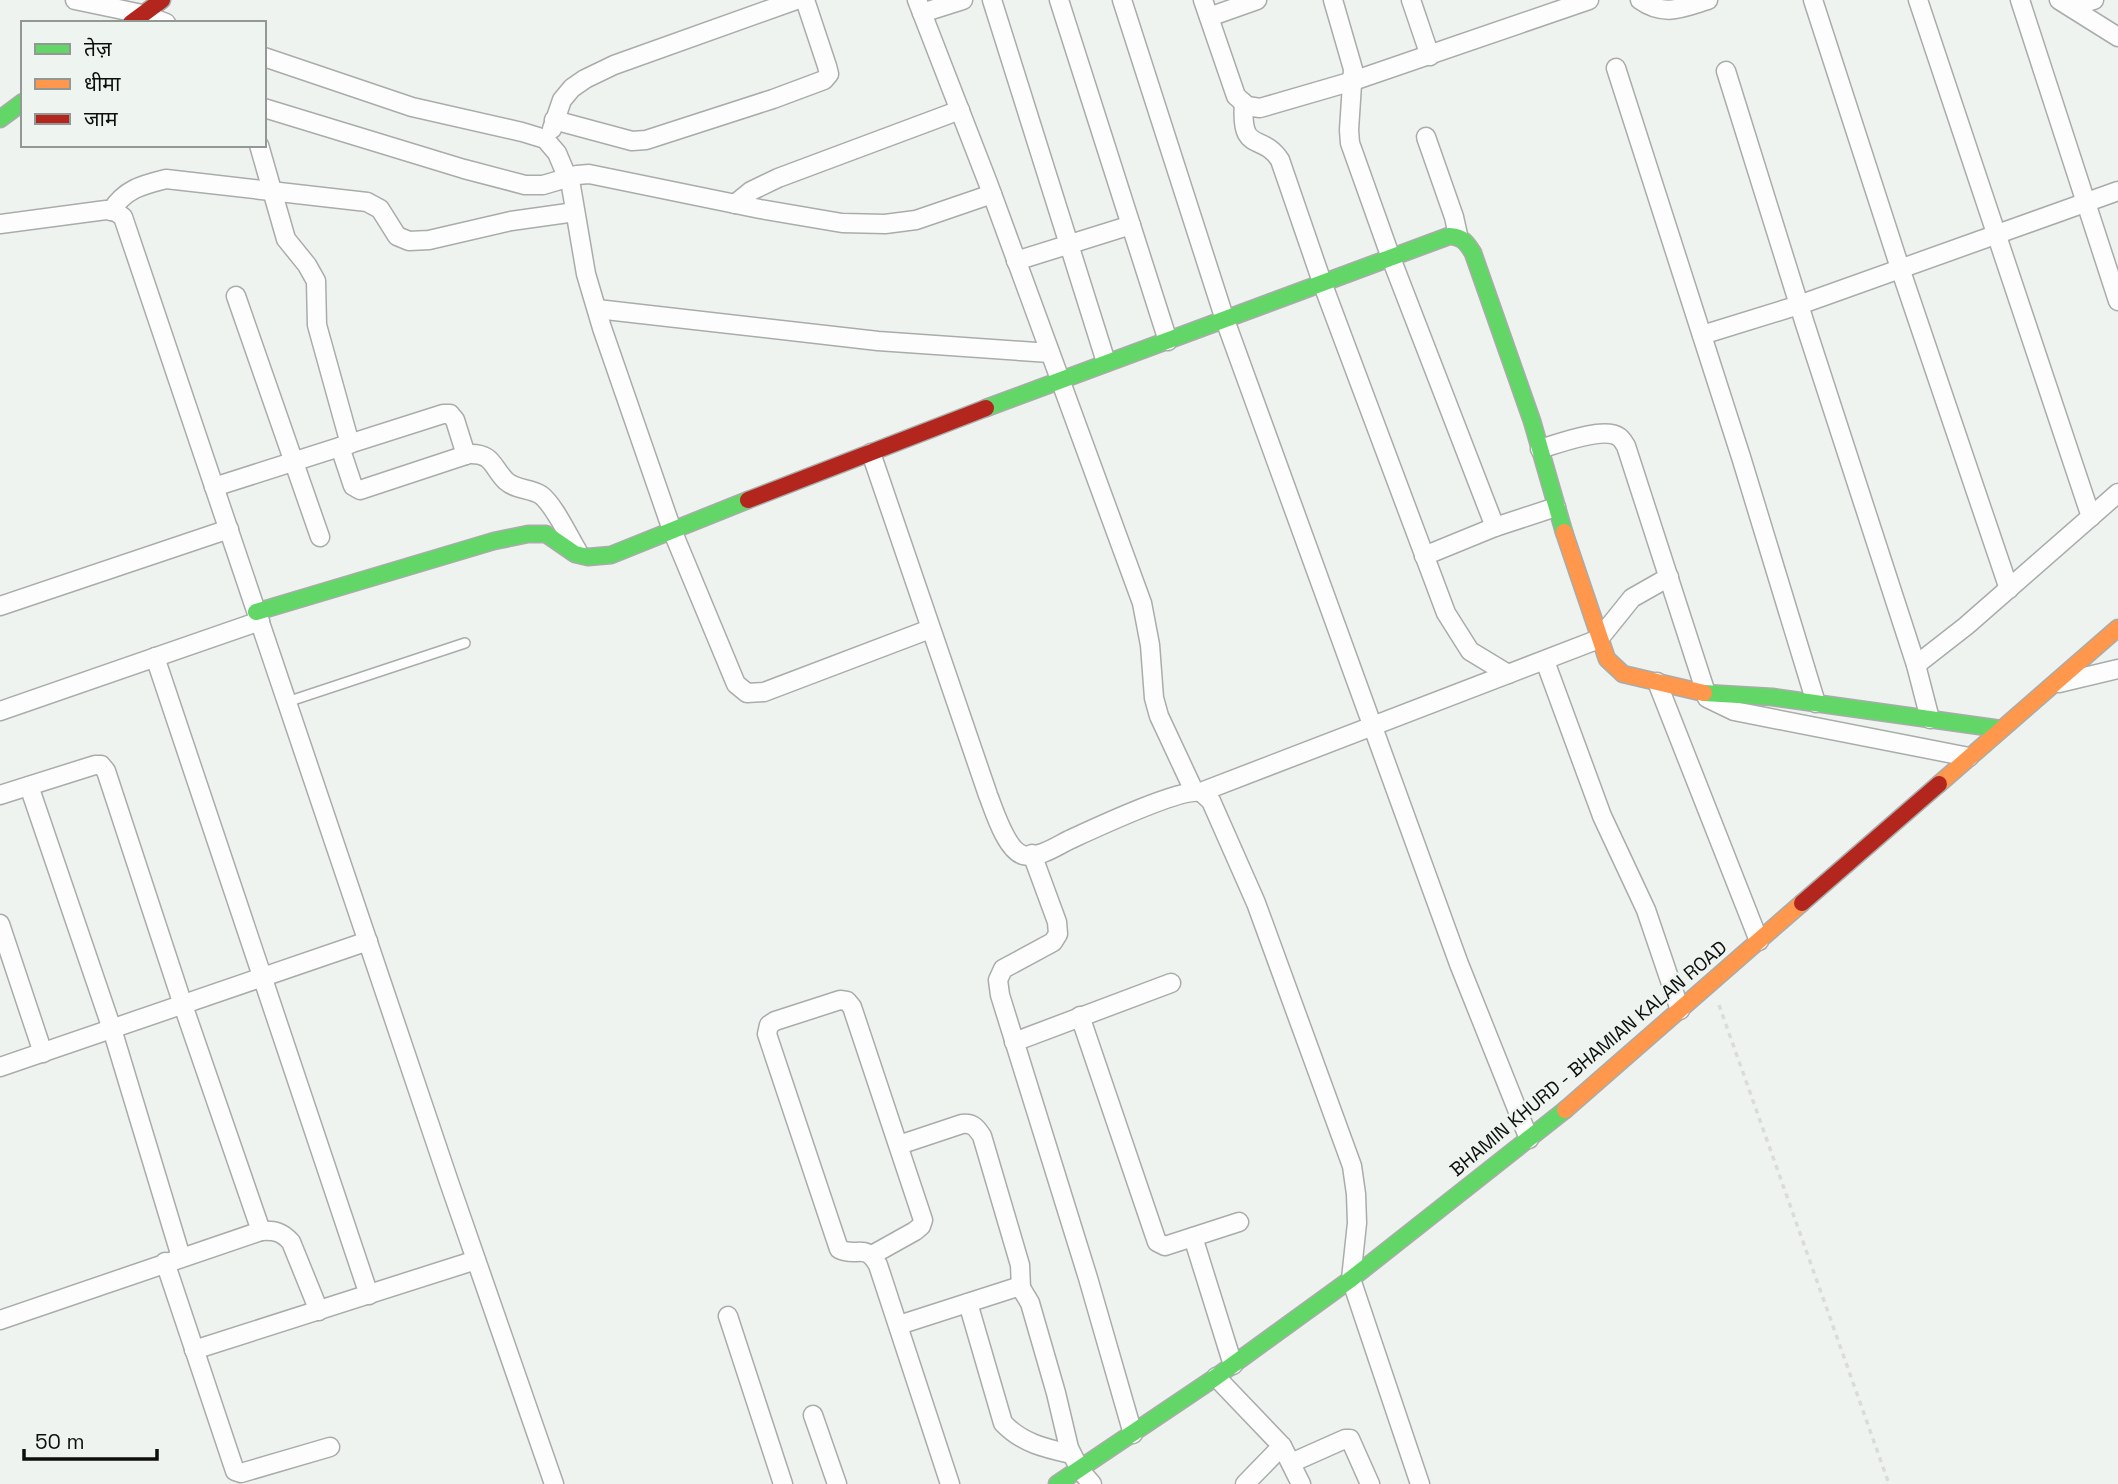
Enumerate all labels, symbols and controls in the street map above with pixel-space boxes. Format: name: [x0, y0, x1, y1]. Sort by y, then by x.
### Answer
legend: [21, 21, 266, 147]
text: तेज़: [84, 35, 112, 62]
text: धीमा: [84, 70, 121, 97]
text: जाम: [84, 105, 118, 132]
street label: BHAMIN KHURD - BHAMIAN KALAN ROAD: [1445, 935, 1732, 1182]
scale bar: [24, 1418, 158, 1462]
text: 50 m: [35, 1428, 85, 1455]

